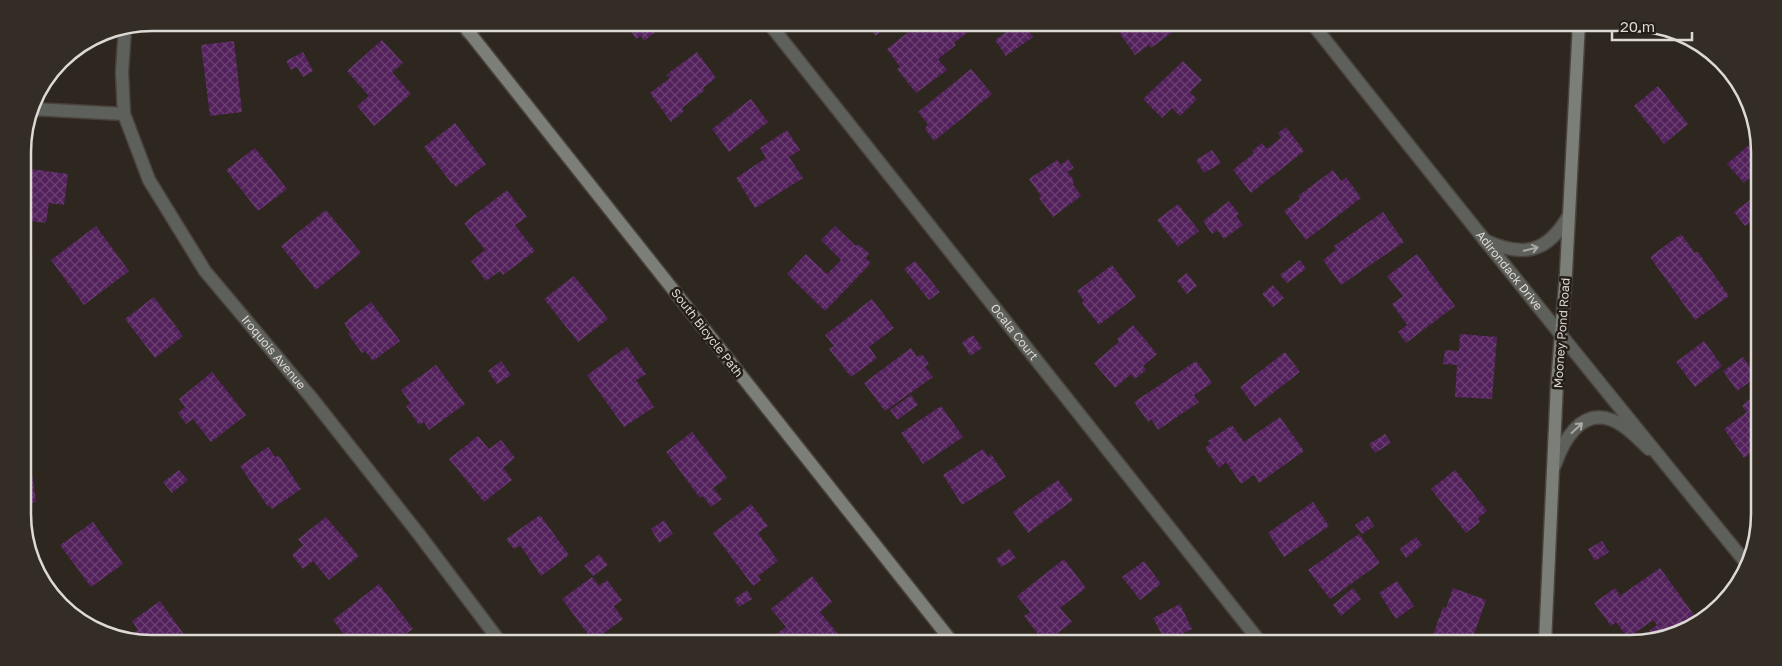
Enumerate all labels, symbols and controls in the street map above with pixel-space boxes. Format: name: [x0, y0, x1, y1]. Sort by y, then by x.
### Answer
scale bar: [1612, 10, 1692, 42]
text: 20 m: [1620, 17, 1655, 35]
street label: Adirondack Drive: [1473, 227, 1546, 313]
one-way arrow: [1522, 244, 1538, 253]
street label: Mooney Pond Road: [1550, 277, 1573, 389]
street label: South Bicycle Path: [668, 285, 747, 380]
street label: Ocala Court: [988, 300, 1042, 363]
street label: Iroquois Avenue: [238, 312, 309, 392]
one-way arrow: [1570, 422, 1583, 434]

